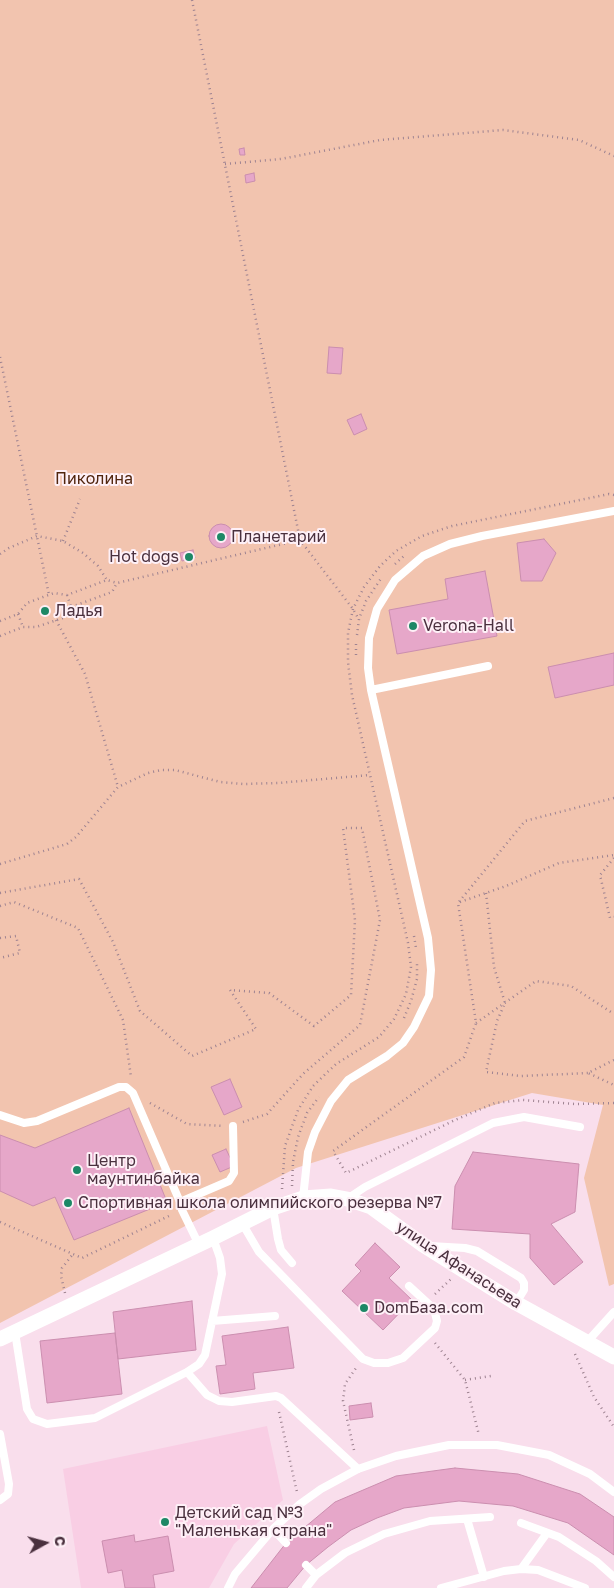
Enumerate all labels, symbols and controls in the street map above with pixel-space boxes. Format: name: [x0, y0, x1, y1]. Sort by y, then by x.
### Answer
park label: Пиколина: [55, 469, 133, 489]
place label: Планетарий: [231, 527, 326, 547]
marker: Планетарий: [215, 531, 227, 543]
place label: Hot dogs: [109, 547, 179, 567]
marker: Hot dogs: [183, 551, 195, 563]
place label: Ладья: [55, 601, 103, 621]
marker: Ладья: [39, 605, 51, 617]
place label: Verona-Hall: [423, 616, 514, 636]
marker: Verona-Hall: [407, 620, 419, 632]
place label: Центр маунтинбайка: [87, 1151, 200, 1189]
marker: Центр маунтинбайка: [71, 1164, 83, 1176]
place label: Спортивная школа олимпийского резерва №7: [78, 1193, 442, 1213]
marker: Спортивная школа олимпийского резерва №7: [62, 1197, 74, 1209]
street label: улица Афанасьева: [393, 1217, 525, 1313]
place label: DomБаза.com: [374, 1298, 483, 1318]
marker: DomБаза.com: [358, 1302, 370, 1314]
place label: Детский сад №3 "Маленькая страна": [175, 1503, 332, 1541]
marker: Детский сад №3 "Маленькая страна": [159, 1516, 171, 1528]
north arrow: [20, 1518, 70, 1568]
text: С: [51, 1535, 69, 1547]

